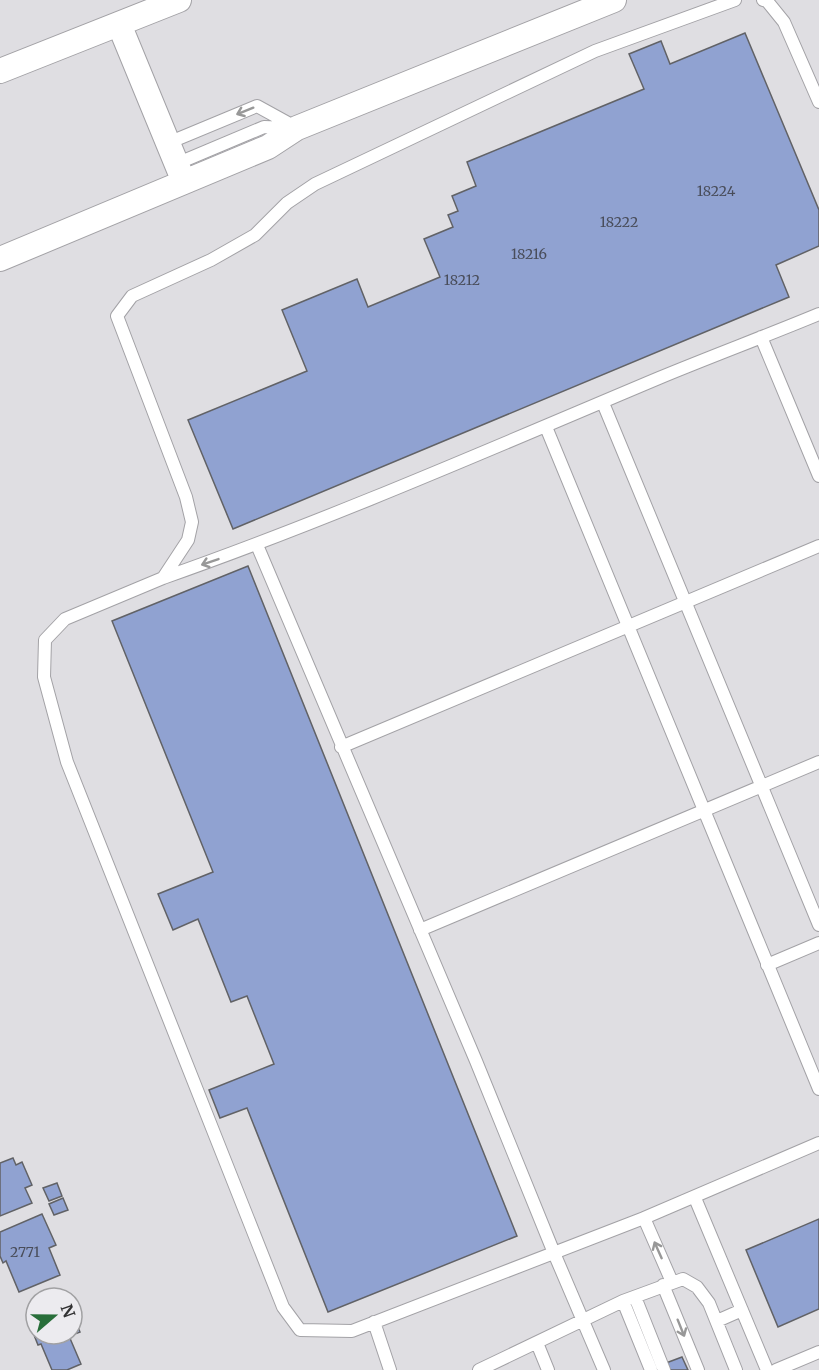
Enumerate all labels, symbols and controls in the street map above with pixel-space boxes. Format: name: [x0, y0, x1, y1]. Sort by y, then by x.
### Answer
one-way arrow: [236, 106, 255, 117]
house number: 18224: [697, 182, 736, 200]
house number: 18222: [600, 213, 638, 231]
house number: 18216: [511, 245, 547, 263]
house number: 18212: [444, 271, 480, 289]
one-way arrow: [201, 557, 220, 568]
one-way arrow: [652, 1241, 663, 1259]
house number: 2771: [10, 1243, 40, 1261]
north arrow: [24, 1286, 84, 1346]
text: N: [57, 1302, 80, 1321]
one-way arrow: [676, 1318, 687, 1336]

